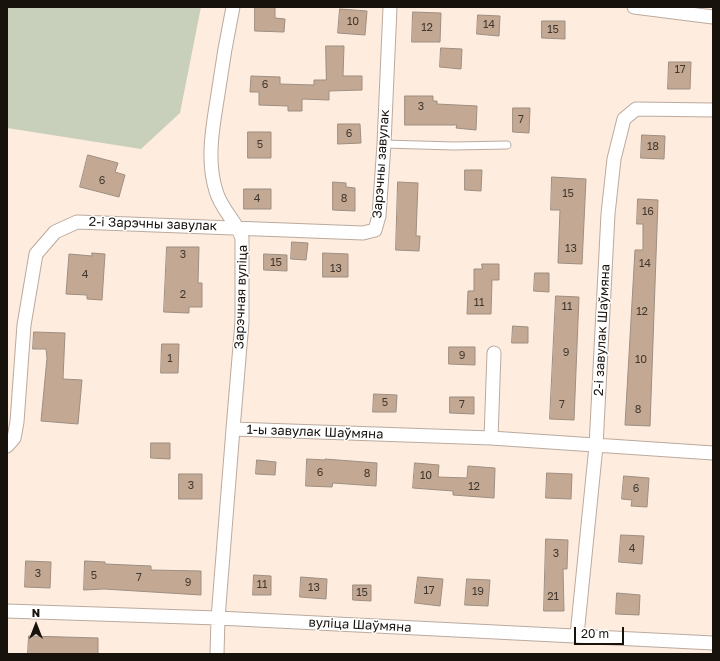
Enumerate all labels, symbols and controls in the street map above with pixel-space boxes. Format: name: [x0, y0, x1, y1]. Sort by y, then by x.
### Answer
house number: 10: [347, 15, 359, 29]
house number: 14: [483, 18, 495, 32]
house number: 12: [421, 21, 433, 35]
house number: 15: [547, 23, 559, 37]
house number: 17: [674, 63, 686, 77]
house number: 6: [262, 78, 268, 92]
house number: 3: [418, 100, 424, 114]
street label: Зарэчны завулак: [369, 109, 393, 219]
house number: 7: [518, 113, 524, 127]
house number: 6: [346, 127, 352, 141]
house number: 5: [257, 138, 263, 152]
house number: 18: [647, 140, 659, 154]
house number: 6: [99, 174, 105, 188]
house number: 15: [562, 187, 574, 201]
house number: 4: [254, 192, 260, 206]
house number: 8: [341, 192, 347, 206]
house number: 16: [642, 205, 654, 219]
street label: 2-і Зарэчны завулак: [88, 214, 218, 234]
house number: 13: [565, 242, 577, 256]
street label: Зарэчная вуліца: [231, 244, 251, 350]
house number: 3: [180, 248, 186, 262]
house number: 15: [270, 256, 282, 270]
house number: 14: [639, 257, 651, 271]
house number: 13: [330, 262, 342, 276]
street label: 2-і завулак Шаўмяна: [591, 264, 613, 396]
house number: 4: [82, 268, 88, 282]
house number: 2: [180, 288, 186, 302]
house number: 11: [474, 296, 484, 310]
house number: 11: [562, 300, 572, 314]
house number: 12: [636, 305, 648, 319]
house number: 9: [563, 346, 569, 360]
house number: 9: [459, 349, 465, 363]
house number: 1: [167, 352, 173, 366]
house number: 10: [635, 353, 647, 367]
house number: 5: [382, 396, 388, 410]
house number: 7: [459, 398, 465, 412]
house number: 7: [559, 398, 565, 412]
house number: 8: [635, 403, 641, 417]
street label: 1-ы завулак Шаўмяна: [246, 422, 384, 442]
house number: 6: [317, 466, 323, 480]
house number: 8: [364, 467, 370, 481]
house number: 10: [420, 469, 432, 483]
house number: 3: [188, 479, 194, 493]
house number: 12: [468, 480, 480, 494]
house number: 6: [633, 482, 639, 496]
house number: 4: [629, 542, 635, 556]
house number: 3: [553, 547, 559, 561]
house number: 3: [35, 567, 41, 581]
house number: 5: [91, 569, 97, 583]
house number: 7: [136, 571, 142, 585]
house number: 9: [185, 576, 191, 590]
house number: 11: [257, 578, 267, 592]
house number: 13: [308, 581, 320, 595]
house number: 17: [423, 584, 435, 598]
house number: 19: [472, 585, 484, 599]
house number: 15: [356, 586, 368, 600]
house number: 21: [547, 590, 559, 604]
north arrow: [16, 605, 56, 645]
text: N: [32, 606, 40, 619]
street label: вуліца Шаўмяна: [308, 615, 412, 635]
scale bar: [576, 619, 626, 645]
text: 20 m: [581, 626, 609, 641]

